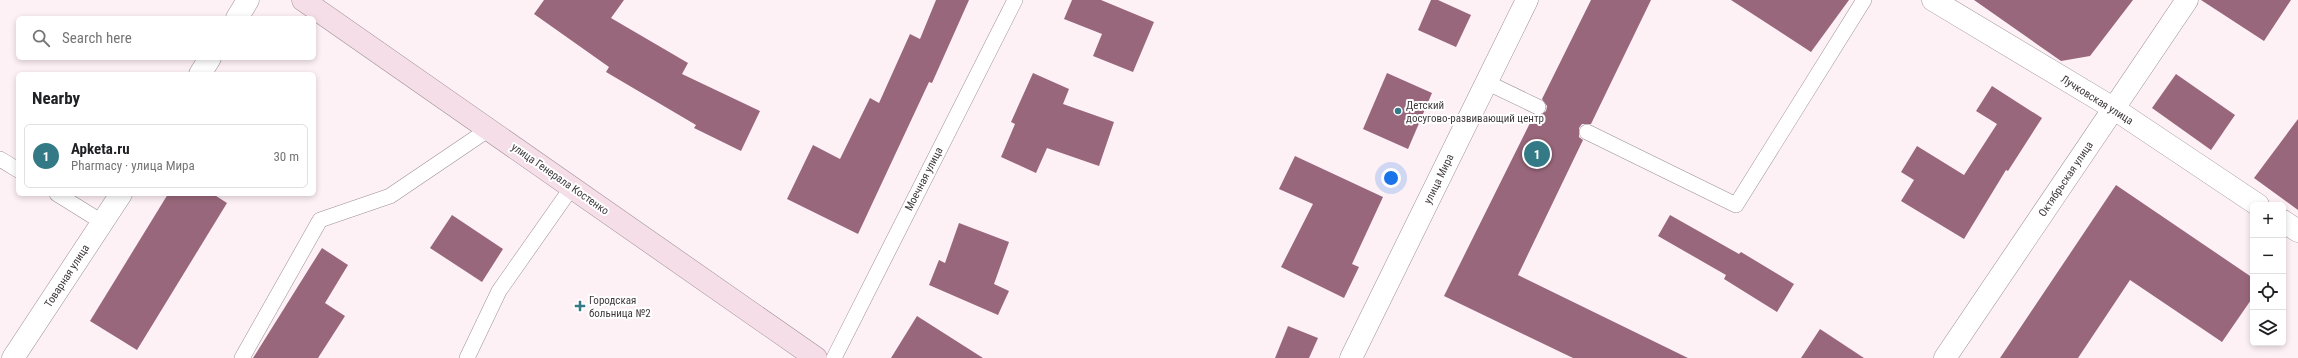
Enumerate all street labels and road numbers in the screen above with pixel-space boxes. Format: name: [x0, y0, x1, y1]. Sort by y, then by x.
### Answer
street label: Лучковская улица: [2058, 73, 2136, 127]
street label: Октябрьская улица: [2036, 139, 2096, 219]
street label: улица Генерала Костенко: [509, 140, 612, 218]
street label: Моечная улица: [902, 145, 946, 213]
street label: улица Мира: [1421, 152, 1457, 206]
street label: Товарная улица: [42, 242, 92, 310]

